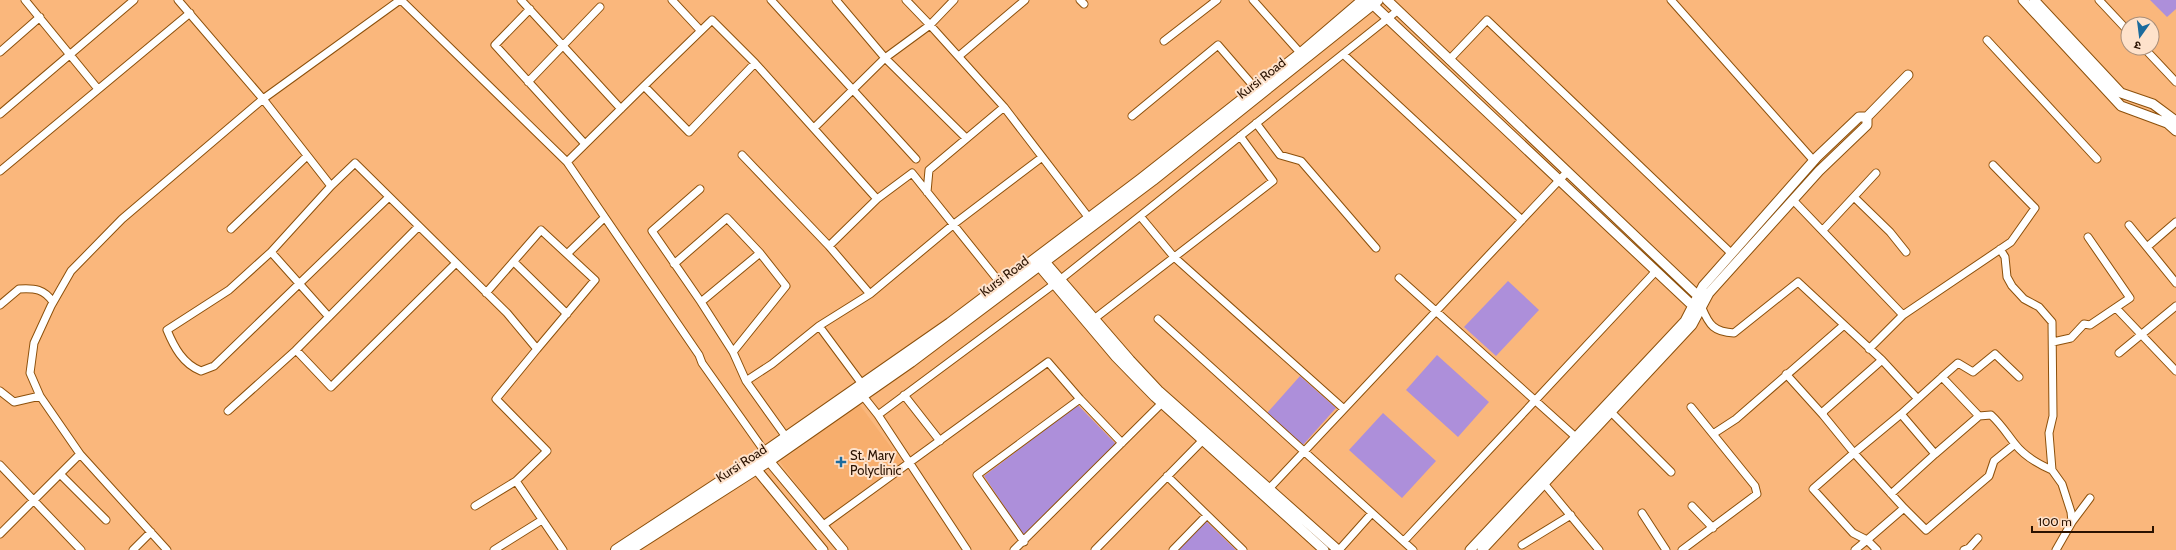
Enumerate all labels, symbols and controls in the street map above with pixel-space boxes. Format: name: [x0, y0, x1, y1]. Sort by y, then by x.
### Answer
north arrow: [2120, 16, 2160, 56]
text: उ: [2132, 38, 2142, 53]
street label: Kursi Road: [1234, 54, 1288, 102]
street label: Kursi Road: [976, 252, 1032, 300]
street label: Kursi Road: [713, 441, 769, 485]
place label: St. Mary Polyclinic: [850, 447, 902, 478]
marker: St. Mary Polyclinic: [835, 456, 847, 468]
scale bar: [2032, 508, 2153, 534]
text: 100 m: [2038, 514, 2072, 529]

